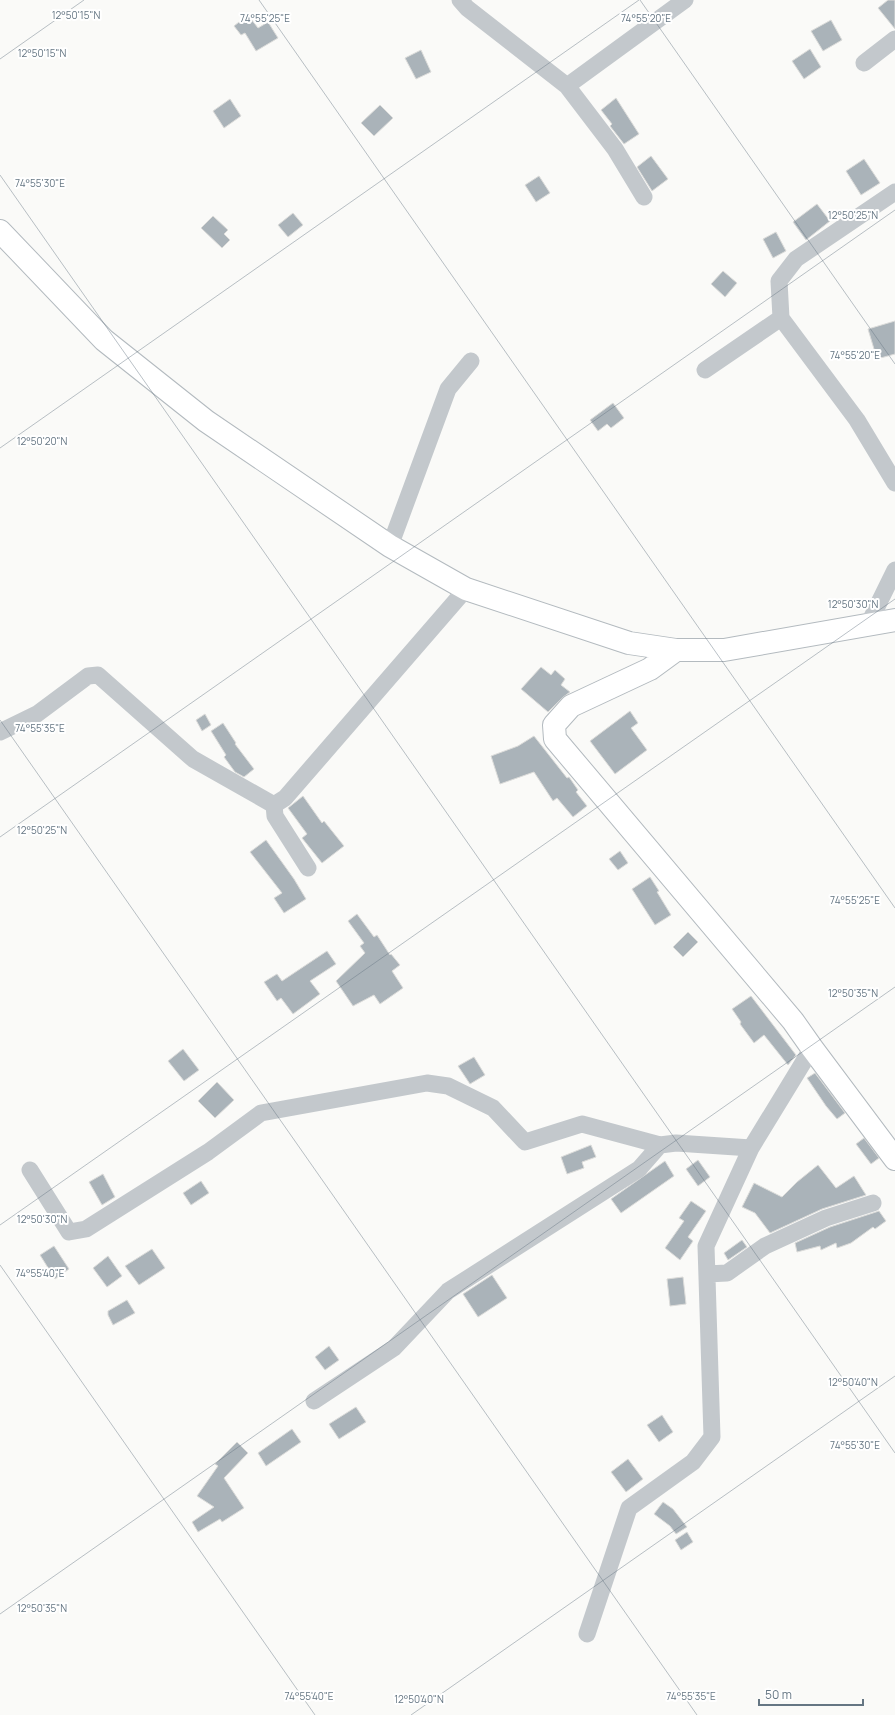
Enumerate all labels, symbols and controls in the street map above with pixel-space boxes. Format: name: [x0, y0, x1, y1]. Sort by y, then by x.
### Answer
text: 12°50'15"N: [52, 8, 100, 22]
text: 74°55'25"E: [240, 11, 290, 25]
text: 74°55'20"E: [621, 11, 671, 25]
text: 12°50'15"N: [18, 46, 66, 60]
text: 74°55'30"E: [15, 176, 65, 190]
text: 12°50'25"N: [828, 208, 878, 222]
text: 74°55'20"E: [830, 348, 880, 362]
text: 12°50'20"N: [17, 434, 67, 448]
text: 12°50'30"N: [828, 597, 878, 611]
text: 74°55'35"E: [15, 721, 65, 735]
text: 12°50'25"N: [17, 823, 67, 837]
text: 74°55'25"E: [830, 893, 880, 907]
text: 12°50'35"N: [828, 986, 878, 1000]
text: 12°50'30"N: [17, 1212, 67, 1226]
text: 74°55'40"E: [15, 1266, 65, 1280]
text: 12°50'40"N: [828, 1375, 878, 1389]
text: 74°55'30"E: [830, 1438, 880, 1452]
text: 12°50'35"N: [17, 1601, 67, 1615]
scale bar: [759, 1681, 863, 1707]
text: 50 m: [765, 1686, 792, 1703]
text: 74°55'40"E: [284, 1689, 334, 1703]
text: 74°55'35"E: [666, 1689, 716, 1703]
text: 12°50'40"N: [394, 1692, 444, 1706]

